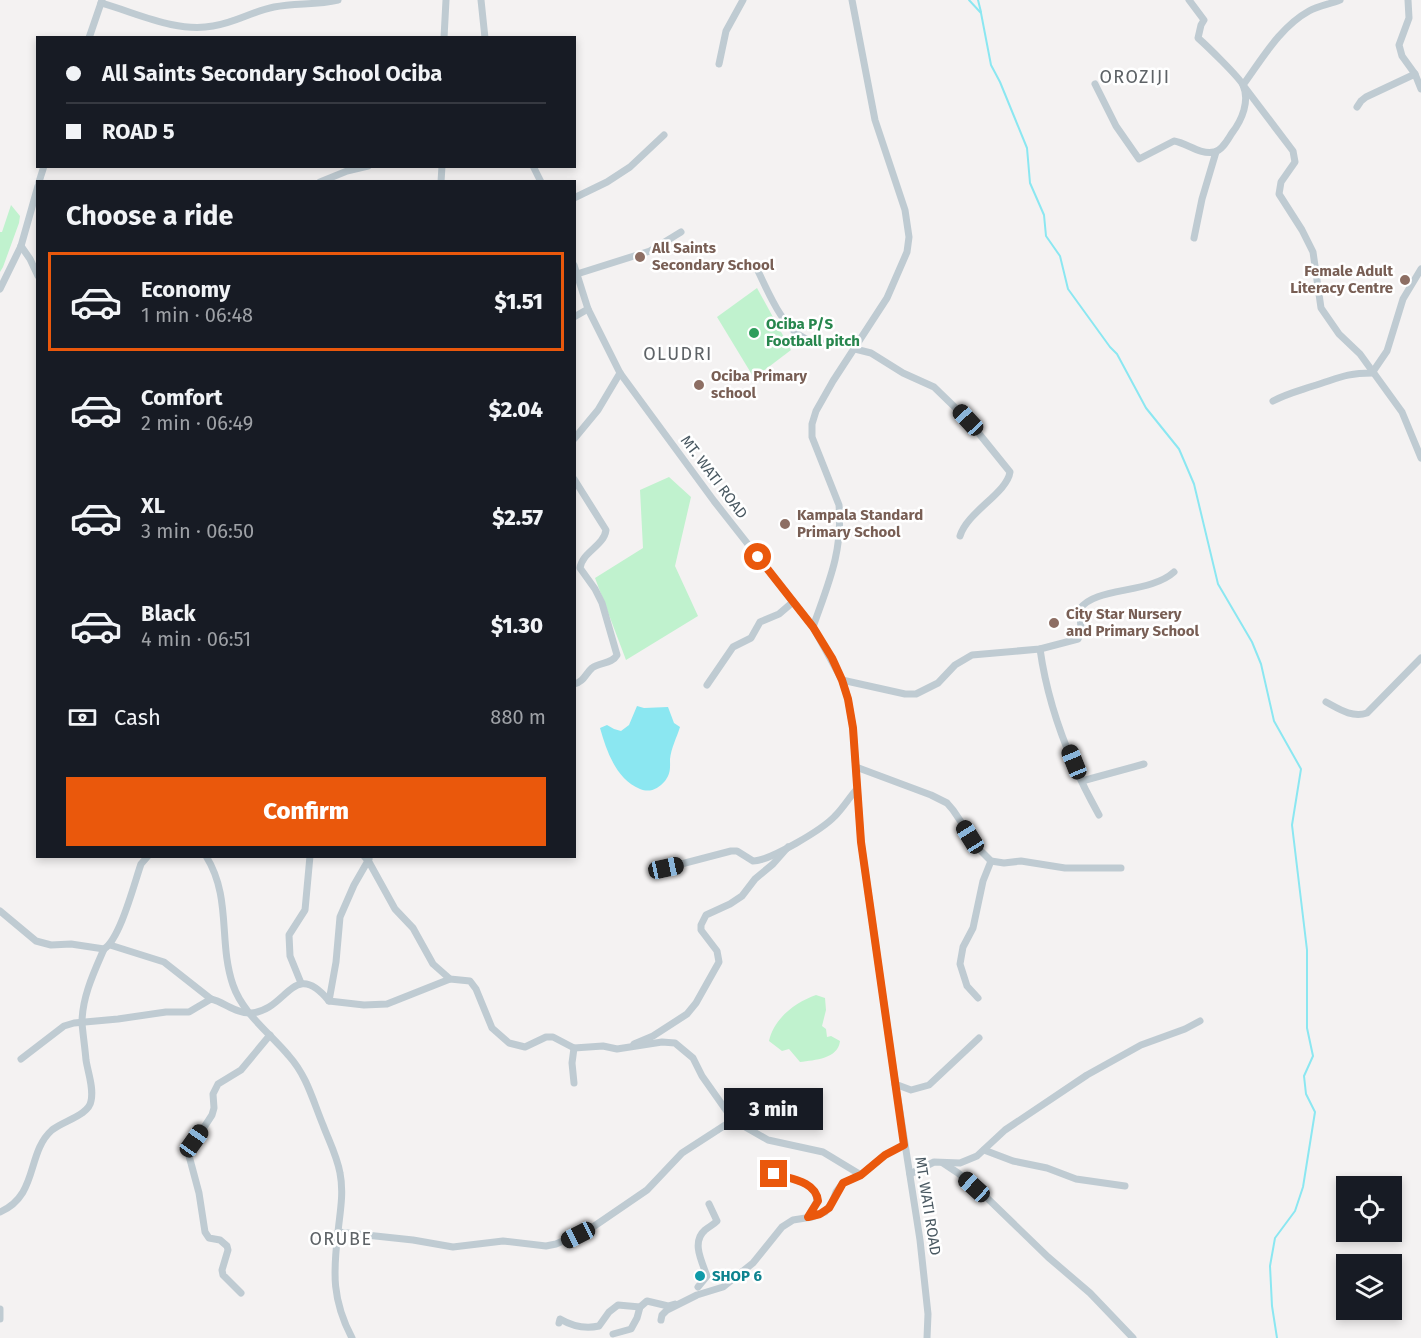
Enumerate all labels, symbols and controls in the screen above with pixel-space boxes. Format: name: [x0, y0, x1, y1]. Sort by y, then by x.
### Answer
text: All Saints Secondary School Ociba: [102, 60, 442, 87]
district label: OROZIJI: [1099, 66, 1171, 88]
text: ROAD 5: [102, 118, 175, 145]
text: Choose a ride: [66, 200, 233, 232]
place label: All Saints Secondary School: [651, 239, 775, 274]
marker: All Saints Secondary School: [633, 250, 647, 264]
place label: Female Adult Literacy Centre: [1290, 262, 1393, 297]
marker: Female Adult Literacy Centre: [1398, 273, 1412, 287]
icon: car: [69, 275, 123, 329]
text: Economy: [141, 276, 230, 303]
text: $1.51: [495, 288, 543, 315]
text: 1 min · 06:48: [141, 303, 253, 327]
place label: Ociba P/S Football pitch: [766, 315, 860, 350]
marker: Ociba P/S Football pitch: [747, 326, 761, 340]
district label: OLUDRI: [643, 343, 713, 365]
place label: Ociba Primary school: [711, 367, 807, 402]
marker: Ociba Primary school: [692, 378, 706, 392]
icon: car: [69, 383, 123, 437]
text: Comfort: [141, 384, 222, 411]
text: $2.04: [489, 396, 543, 423]
car: [949, 401, 987, 439]
text: 2 min · 06:49: [141, 411, 253, 435]
street label: MT. WATI ROAD: [677, 432, 751, 522]
icon: car: [69, 491, 123, 545]
text: XL: [141, 492, 165, 519]
text: $2.57: [492, 504, 543, 531]
place label: Kampala Standard Primary School: [797, 506, 923, 541]
marker: Kampala Standard Primary School: [778, 517, 792, 531]
text: 3 min · 06:50: [141, 519, 254, 543]
route start: [744, 543, 771, 570]
icon: car: [69, 599, 123, 653]
text: Black: [141, 600, 196, 627]
place label: City Star Nursery and Primary School: [1066, 605, 1200, 640]
text: $1.30: [491, 612, 543, 639]
marker: City Star Nursery and Primary School: [1047, 616, 1061, 630]
text: 4 min · 06:51: [141, 627, 251, 651]
icon: cash: [66, 701, 99, 734]
text: Cash: [114, 704, 161, 731]
text: 880 m: [490, 705, 546, 729]
car: [1059, 742, 1089, 782]
button: Confirm: [66, 777, 546, 846]
car: [953, 817, 987, 857]
car: [647, 855, 685, 881]
callout: 3 min: [724, 1087, 824, 1129]
text: 3 min: [749, 1097, 798, 1121]
car: [176, 1121, 212, 1161]
street label: MT. WATI ROAD: [911, 1155, 945, 1257]
route end: [760, 1160, 787, 1187]
car: [955, 1168, 993, 1206]
map controls: [1336, 1176, 1402, 1320]
button: locate: [1336, 1176, 1402, 1242]
car: [558, 1219, 598, 1251]
district label: ORUBE: [309, 1228, 373, 1250]
button: layers: [1336, 1254, 1402, 1320]
place label: SHOP 6: [712, 1267, 762, 1285]
marker: SHOP 6: [693, 1269, 707, 1283]

